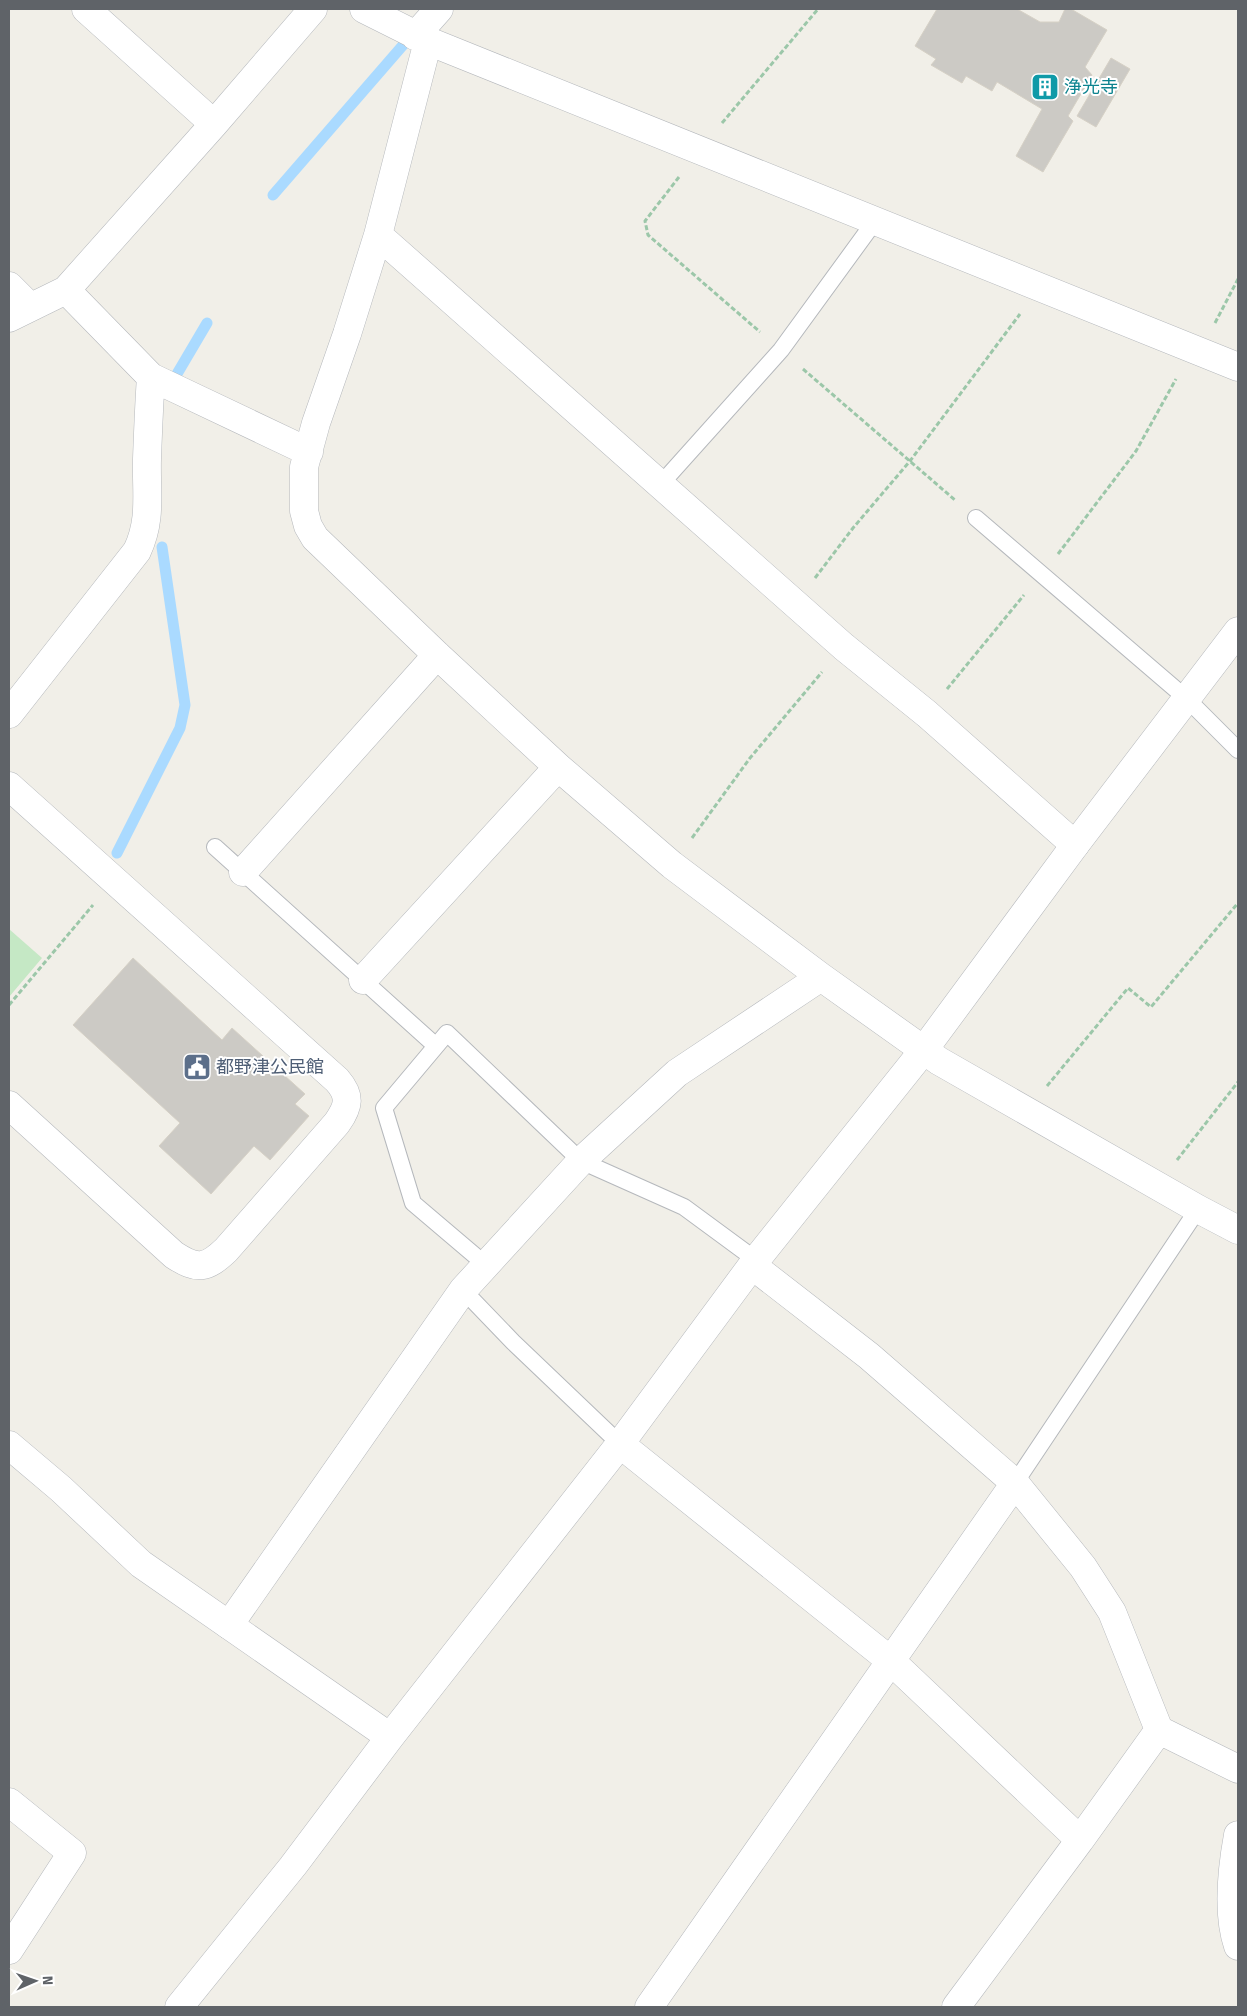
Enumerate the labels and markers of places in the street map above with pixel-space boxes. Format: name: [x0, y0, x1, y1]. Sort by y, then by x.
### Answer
building icon: 浄光寺: [1030, 72, 1060, 102]
place label: 浄光寺: [1064, 76, 1118, 98]
public building icon: 都野津公民館: [182, 1052, 212, 1082]
place label: 都野津公民館: [216, 1056, 324, 1078]

